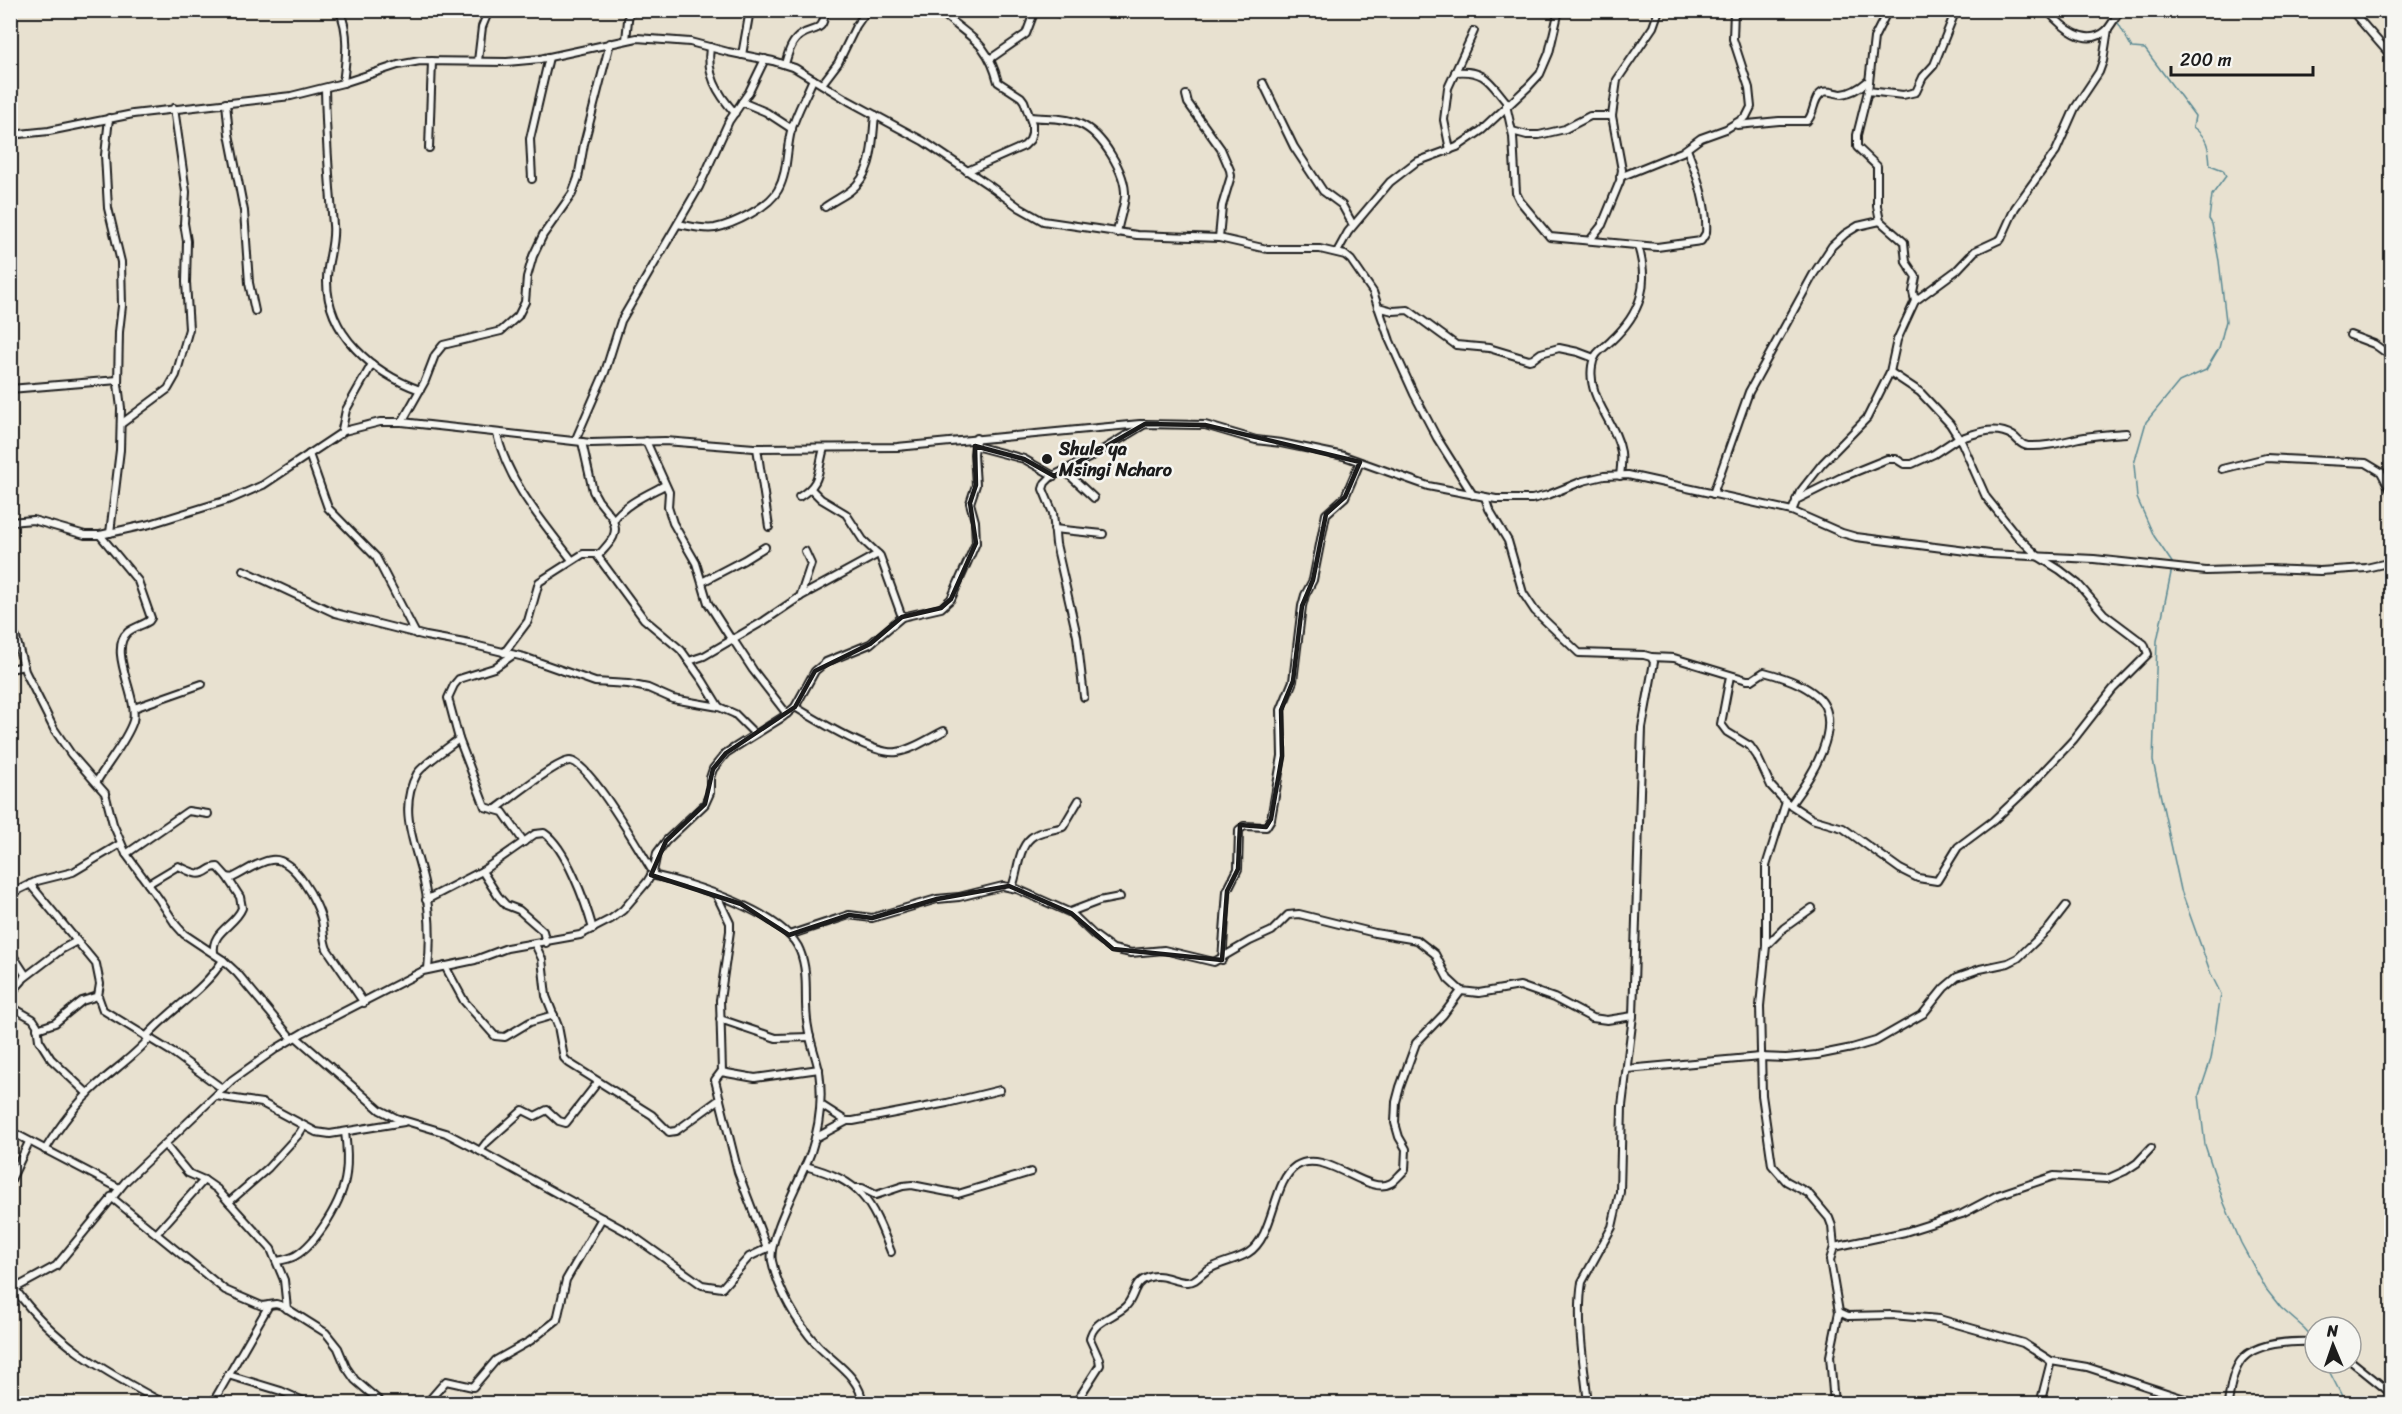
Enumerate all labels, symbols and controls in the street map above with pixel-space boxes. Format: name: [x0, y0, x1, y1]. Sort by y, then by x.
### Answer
scale bar: [2171, 39, 2314, 77]
text: 200 m: [2180, 44, 2232, 76]
place label: Shule ya Msingi Ncharo: [1058, 433, 1173, 486]
marker: Shule ya Msingi Ncharo: [1040, 452, 1054, 466]
north arrow: [2303, 1315, 2363, 1375]
text: N: [2325, 1316, 2339, 1345]

